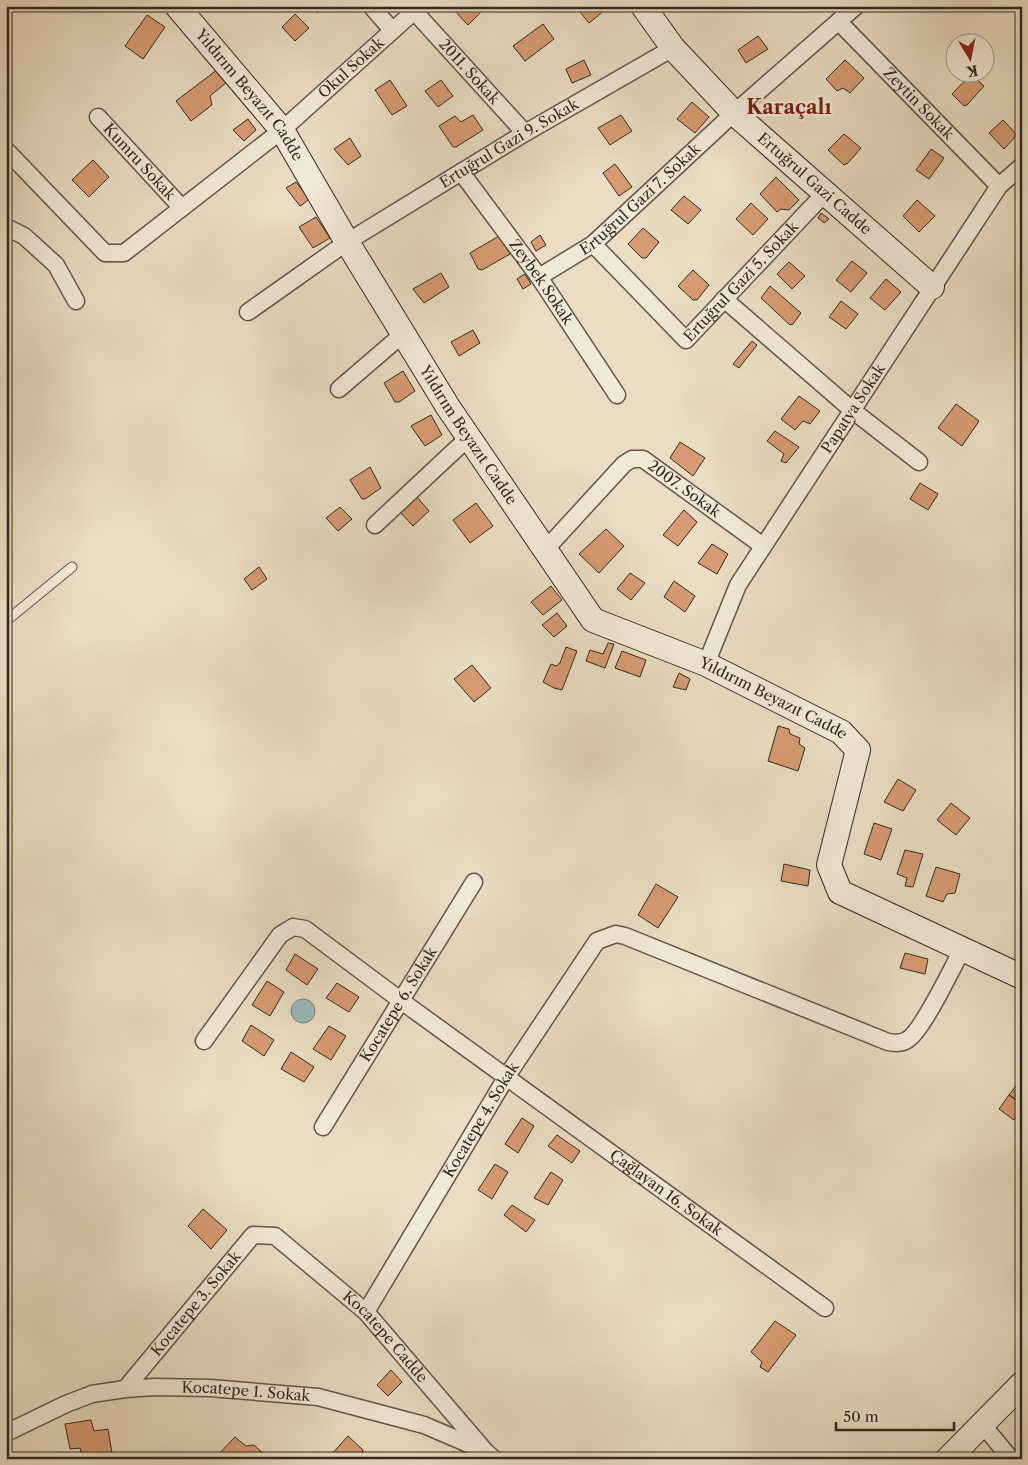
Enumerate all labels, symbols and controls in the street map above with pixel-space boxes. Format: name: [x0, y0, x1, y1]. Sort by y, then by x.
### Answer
street label: Yıldırım Beyazıt Cadde: [191, 24, 308, 164]
street label: Okul Sokak: [314, 32, 389, 102]
north arrow: [946, 32, 996, 82]
street label: 2011. Sokak: [435, 35, 505, 109]
text: K: [964, 61, 979, 81]
street label: Zeytin Sokak: [880, 63, 959, 144]
street label: Ertuğrul Gazi 9. Sokak: [436, 94, 583, 192]
district label: Karaçalı: [746, 95, 832, 119]
street label: Kumru Sokak: [100, 119, 181, 205]
street label: Ertuğrul Gazi Cadde: [754, 128, 876, 239]
street label: Ertuğrul Gazi 7. Sokak: [576, 138, 705, 259]
street label: Ertuğrul Gazi 5. Sokak: [679, 216, 803, 345]
street label: Zeybek Sokak: [505, 235, 578, 329]
street label: Papatya Sokak: [817, 359, 890, 457]
street label: Yıldırım Beyazıt Cadde: [415, 361, 522, 508]
street label: 2007. Sokak: [644, 456, 726, 522]
street label: Yıldırım Beyazıt Cadde: [696, 652, 852, 743]
street label: Kocatepe 6. Sokak: [356, 942, 441, 1065]
street label: Kocatepe 4. Sokak: [439, 1057, 523, 1181]
street label: Çağlayan 16. Sokak: [606, 1145, 728, 1240]
street label: Kocatepe 3. Sokak: [146, 1246, 246, 1360]
street label: Kocatepe Cadde: [339, 1287, 432, 1386]
street label: Kocatepe 1. Sokak: [181, 1377, 312, 1405]
scale bar: [836, 1400, 953, 1432]
text: 50 m: [843, 1407, 879, 1426]

